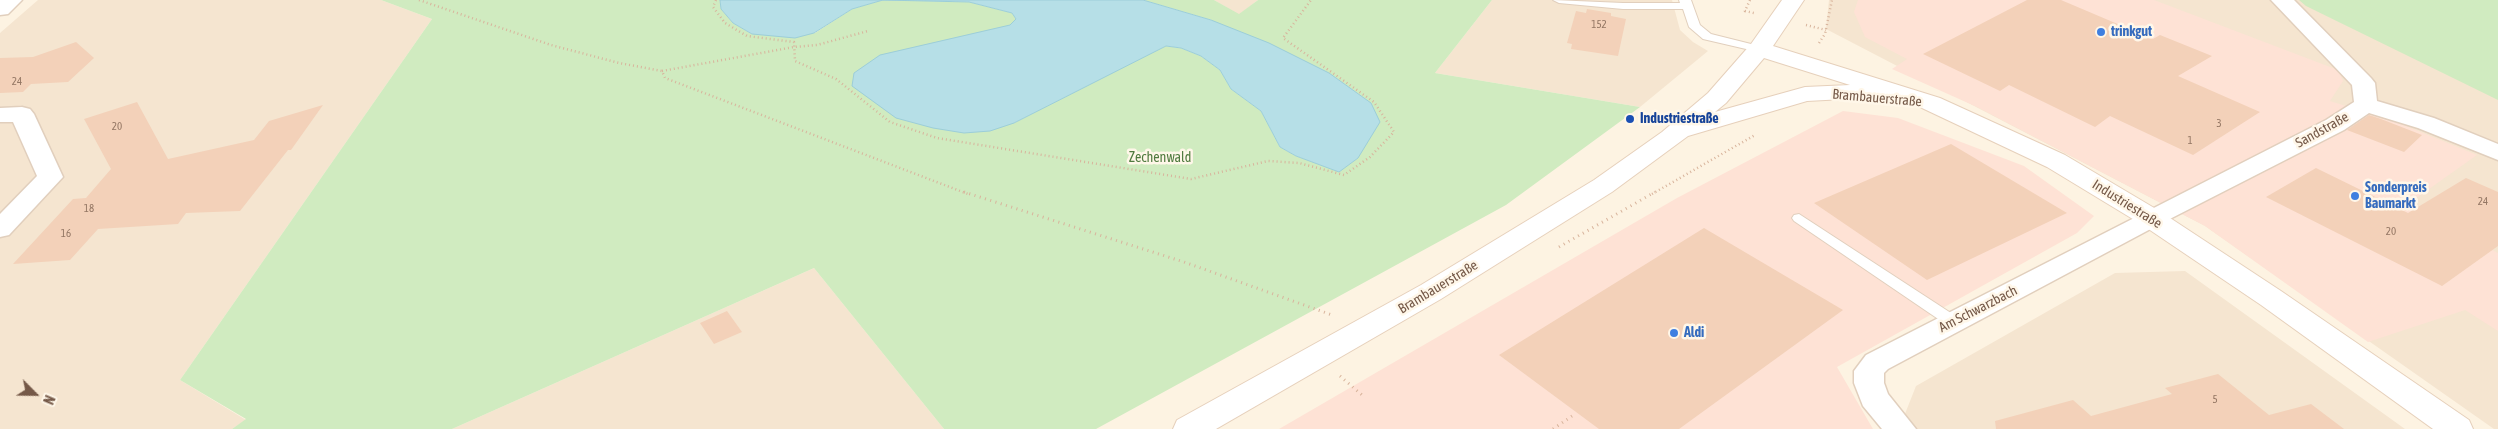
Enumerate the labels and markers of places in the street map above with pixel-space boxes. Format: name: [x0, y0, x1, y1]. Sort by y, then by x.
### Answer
place label: trinkgut: [2111, 24, 2152, 40]
marker: trinkgut: [2095, 26, 2107, 38]
place label: Industriestraße: [1640, 111, 1719, 127]
marker: Industriestraße: [1624, 113, 1636, 125]
place label: Sonderpreis Baumarkt: [2365, 180, 2427, 212]
marker: Sonderpreis Baumarkt: [2349, 190, 2361, 202]
place label: Aldi: [1684, 325, 1704, 341]
marker: Aldi: [1668, 327, 1680, 339]

